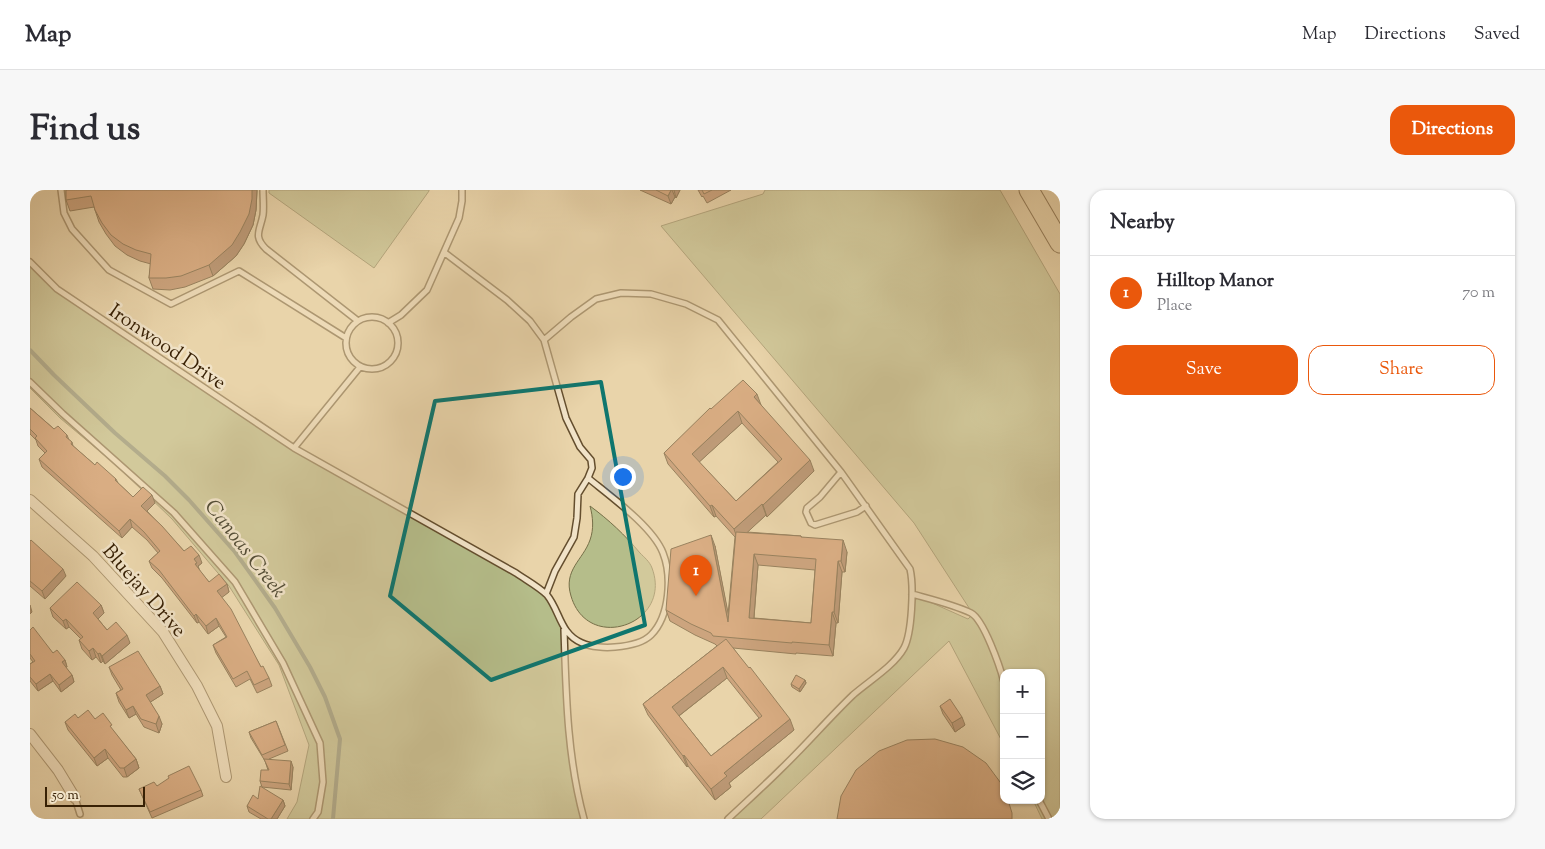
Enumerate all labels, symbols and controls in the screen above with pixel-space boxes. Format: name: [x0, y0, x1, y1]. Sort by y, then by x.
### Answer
text: Map: [25, 18, 71, 52]
text: Map: [1302, 22, 1337, 48]
text: Directions: [1365, 22, 1446, 48]
text: Saved: [1474, 22, 1520, 48]
text: Find us: [30, 105, 140, 156]
button: Directions: [1390, 105, 1515, 155]
text: Nearby: [1110, 208, 1175, 238]
text: Hilltop Manor: [1157, 268, 1274, 295]
text: 1: [1123, 282, 1129, 305]
text: 70 m: [1462, 282, 1495, 305]
text: Place: [1157, 295, 1192, 318]
street label: Ironwood Drive: [102, 298, 231, 398]
button: Save: [1110, 345, 1298, 395]
button: Share: [1308, 345, 1495, 395]
your location: [610, 464, 636, 490]
water label: Canoas Creek: [196, 494, 293, 605]
street label: Bluejay Drive: [94, 539, 192, 645]
pin: 1: [680, 555, 712, 596]
map controls: [1000, 669, 1045, 804]
button: +: [1000, 669, 1045, 714]
button: −: [1000, 714, 1045, 759]
button: layers: [1000, 759, 1045, 804]
scale bar: [45, 784, 145, 807]
text: 50 m: [52, 786, 79, 806]

